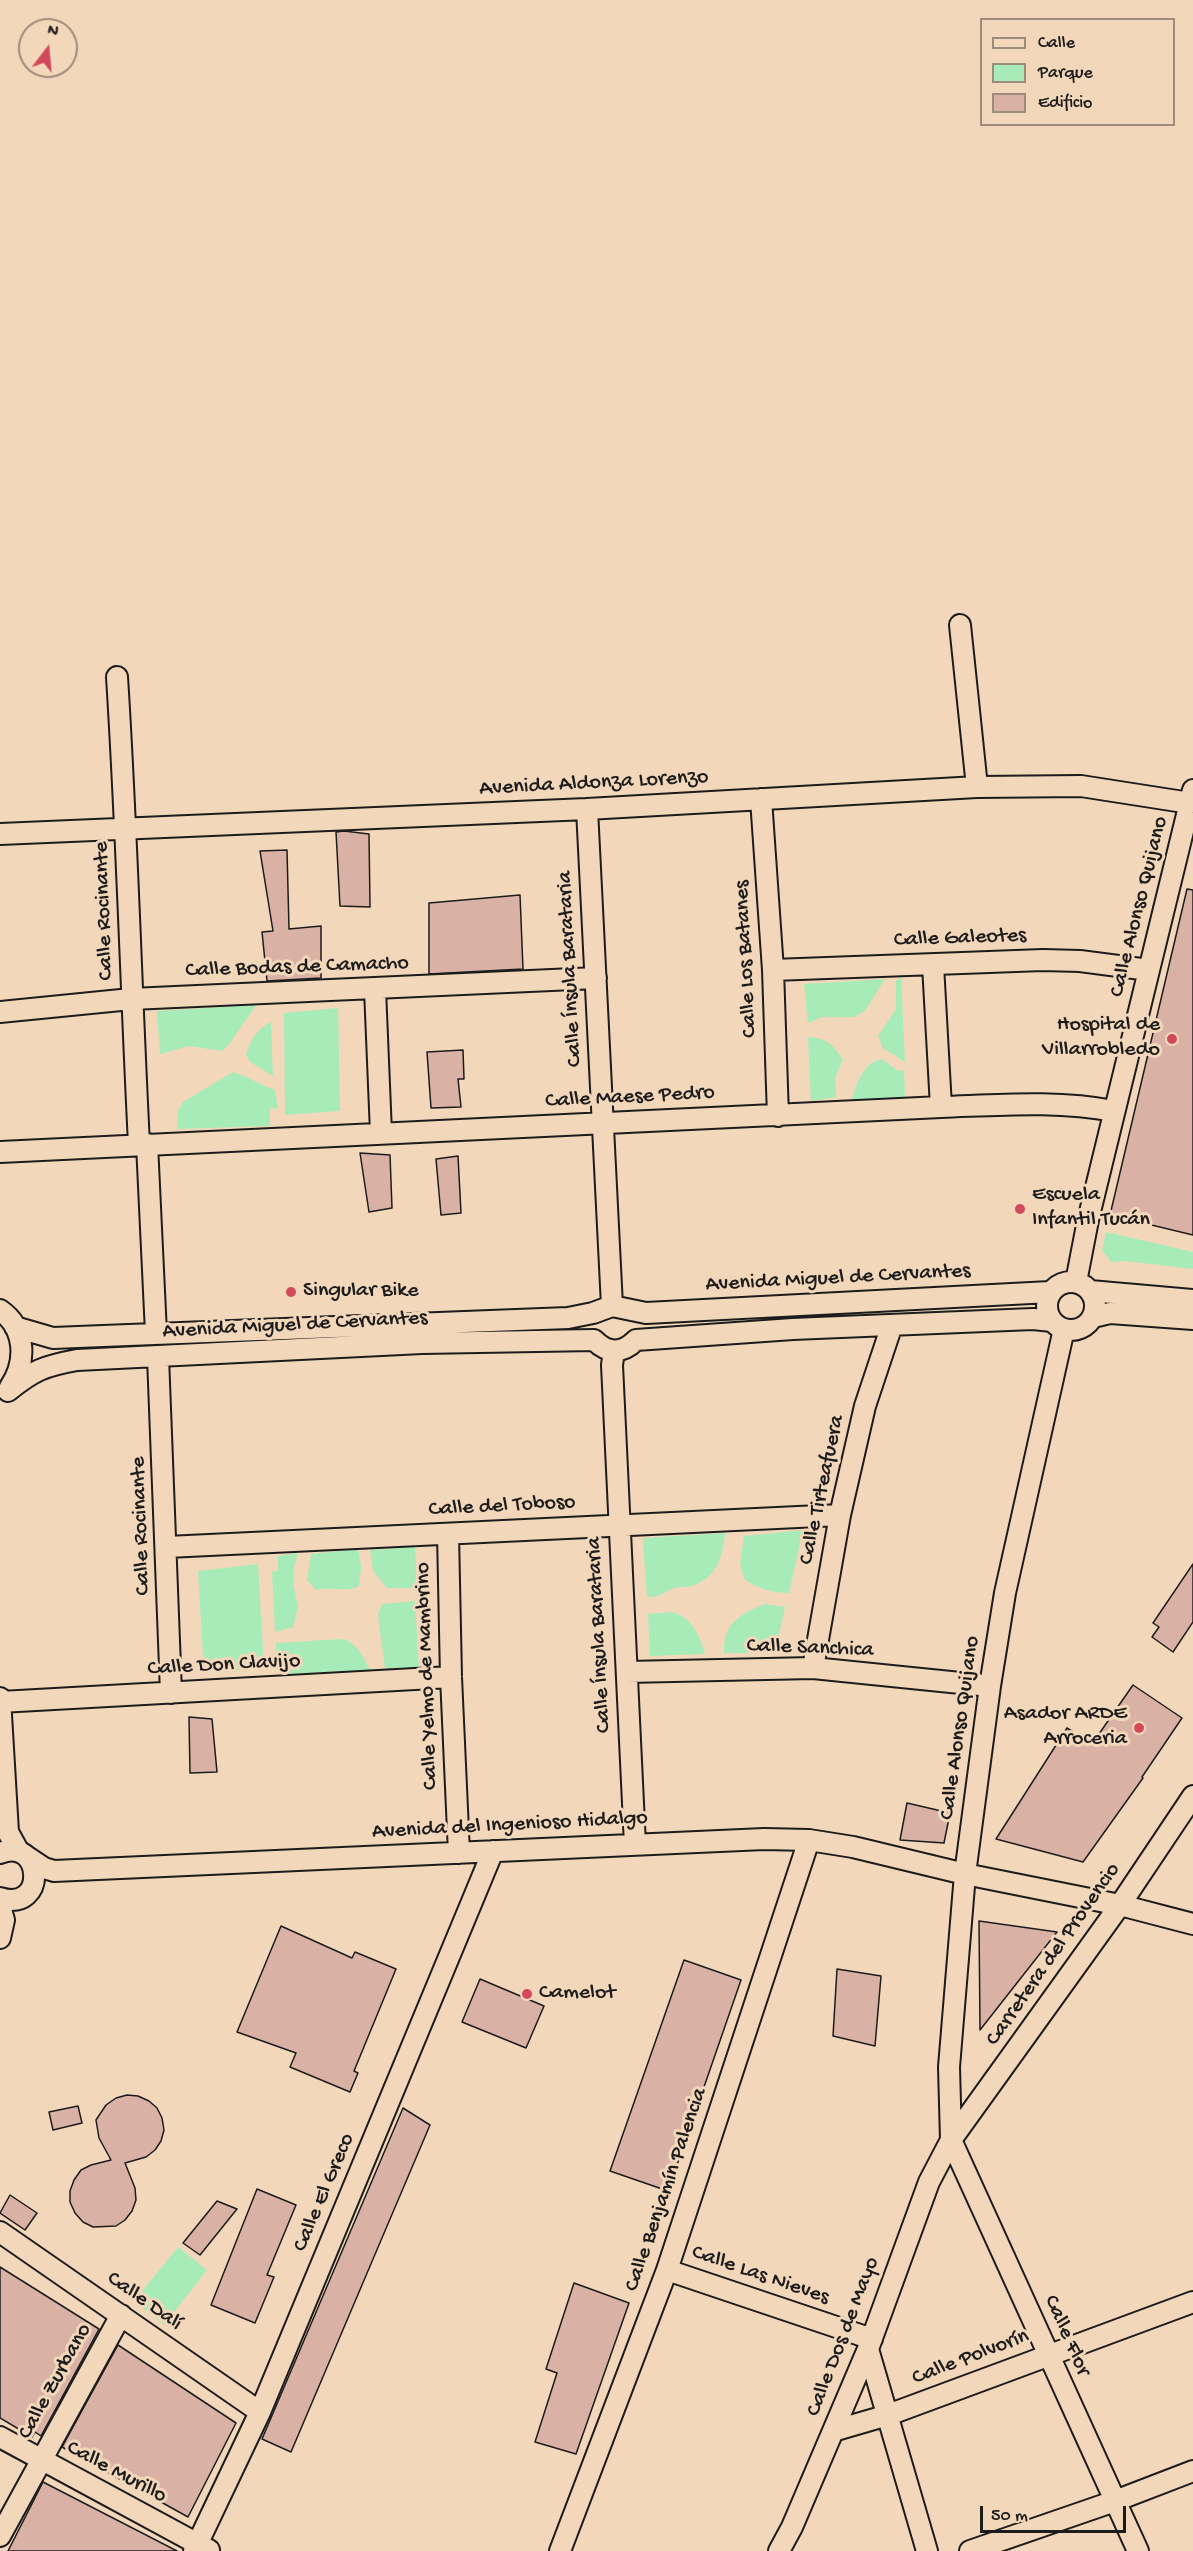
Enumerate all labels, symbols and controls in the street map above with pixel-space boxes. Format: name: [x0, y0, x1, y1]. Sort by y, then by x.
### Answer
north arrow: [18, 18, 78, 78]
legend: [980, 18, 1175, 126]
text: N: [45, 22, 60, 43]
text: Calle: [1038, 33, 1075, 54]
text: Parque: [1038, 63, 1093, 84]
text: Edificio: [1038, 93, 1092, 114]
street label: Avenida Aldonza Lorenzo: [479, 765, 709, 803]
street label: Calle Alonso Quijano: [1105, 814, 1175, 1000]
street label: Calle Rocinante: [89, 841, 121, 981]
street label: Calle Ínsula Barataria: [553, 870, 589, 1068]
street label: Calle Los Batanes: [730, 880, 764, 1038]
street label: Calle Galeotes: [893, 923, 1027, 955]
street label: Calle Bodas de Camacho: [185, 951, 409, 985]
place label: Hospital de Villarrobledo: [1042, 1013, 1160, 1064]
marker: Hospital de Villarrobledo: [1165, 1032, 1179, 1046]
street label: Calle Maese Pedro: [545, 1080, 715, 1116]
place label: Escuela Infantil Tucán: [1032, 1183, 1150, 1234]
marker: Escuela Infantil Tucán: [1013, 1202, 1027, 1216]
street label: Avenida Miguel de Cervantes: [705, 1259, 971, 1299]
place label: Singular Bike: [303, 1279, 418, 1305]
marker: Singular Bike: [284, 1285, 298, 1299]
street label: Avenida Miguel de Cervantes: [162, 1306, 428, 1346]
street label: Calle Tirteafuera: [794, 1413, 852, 1567]
street label: Calle Rocinante: [126, 1456, 158, 1596]
street label: Calle del Toboso: [428, 1490, 576, 1524]
street label: Calle Ínsula Barataria: [582, 1536, 618, 1734]
street label: Calle Yelmo de Mambrino: [411, 1562, 445, 1790]
street label: Calle Sanchica: [746, 1634, 874, 1664]
street label: Calle Alonso Quijano: [935, 1634, 987, 1822]
street label: Calle Don Clavijo: [147, 1649, 301, 1683]
place label: Asador ARDE Arroceria: [1004, 1702, 1127, 1754]
marker: Asador ARDE Arroceria: [1132, 1721, 1146, 1735]
street label: Avenida del Ingenioso Hidalgo: [371, 1806, 649, 1846]
street label: Carretera del Provencio: [981, 1858, 1127, 2052]
place label: Camelot: [539, 1981, 615, 2007]
marker: Camelot: [520, 1987, 534, 2001]
street label: Calle Benjamín Palencia: [620, 2085, 714, 2295]
street label: Calle El Greco: [288, 2130, 362, 2256]
street label: Calle Las Nieves: [688, 2240, 832, 2312]
street label: Calle Dos de Mayo: [801, 2254, 887, 2420]
street label: Calle Dalí: [101, 2266, 187, 2338]
street label: Calle Flor: [1037, 2291, 1095, 2381]
street label: Calle Zurbano: [13, 2319, 99, 2445]
street label: Calle Polvorín: [909, 2324, 1033, 2392]
street label: Calle Murillo: [61, 2436, 171, 2510]
scale bar: [983, 2494, 1128, 2532]
text: 50 m: [991, 2506, 1028, 2527]

